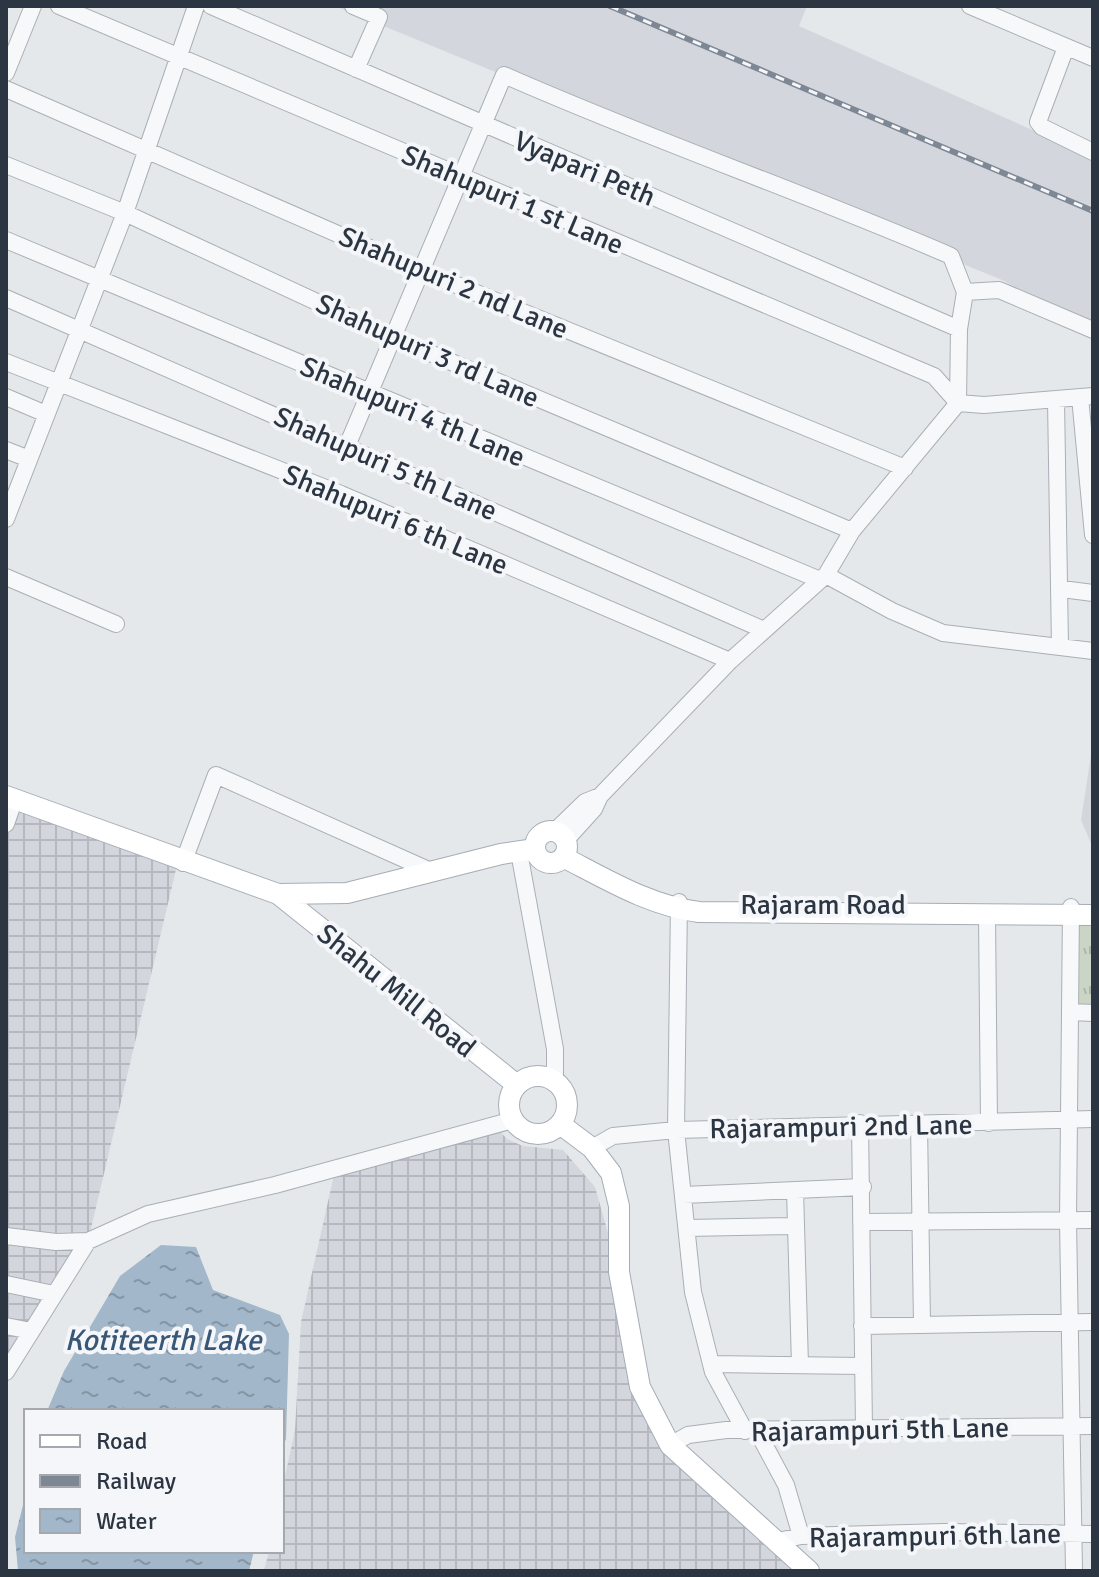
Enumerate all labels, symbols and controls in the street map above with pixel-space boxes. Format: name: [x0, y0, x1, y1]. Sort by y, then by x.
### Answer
street label: Vyapari Peth: [509, 124, 660, 214]
street label: Shahupuri 1 st Lane: [397, 138, 629, 262]
street label: Shahupuri 2 nd Lane: [334, 219, 573, 347]
street label: Shahupuri 3 rd Lane: [311, 286, 544, 415]
street label: Shahupuri 4 th Lane: [295, 349, 530, 475]
street label: Shahupuri 5 th Lane: [269, 399, 502, 528]
street label: Shahupuri 6 th Lane: [278, 457, 513, 583]
street label: Rajaram Road: [740, 888, 906, 922]
street label: Shahu Mill Road: [310, 916, 483, 1065]
street label: Rajarampuri 2nd Lane: [709, 1108, 973, 1146]
water label: Kotiteerth Lake: [65, 1322, 263, 1359]
legend: [24, 1409, 284, 1553]
street label: Rajarampuri 5th Lane: [751, 1411, 1009, 1449]
text: Road: [96, 1426, 147, 1456]
text: Railway: [96, 1466, 176, 1496]
text: Water: [96, 1506, 157, 1536]
street label: Rajarampuri 6th lane: [809, 1517, 1061, 1555]

